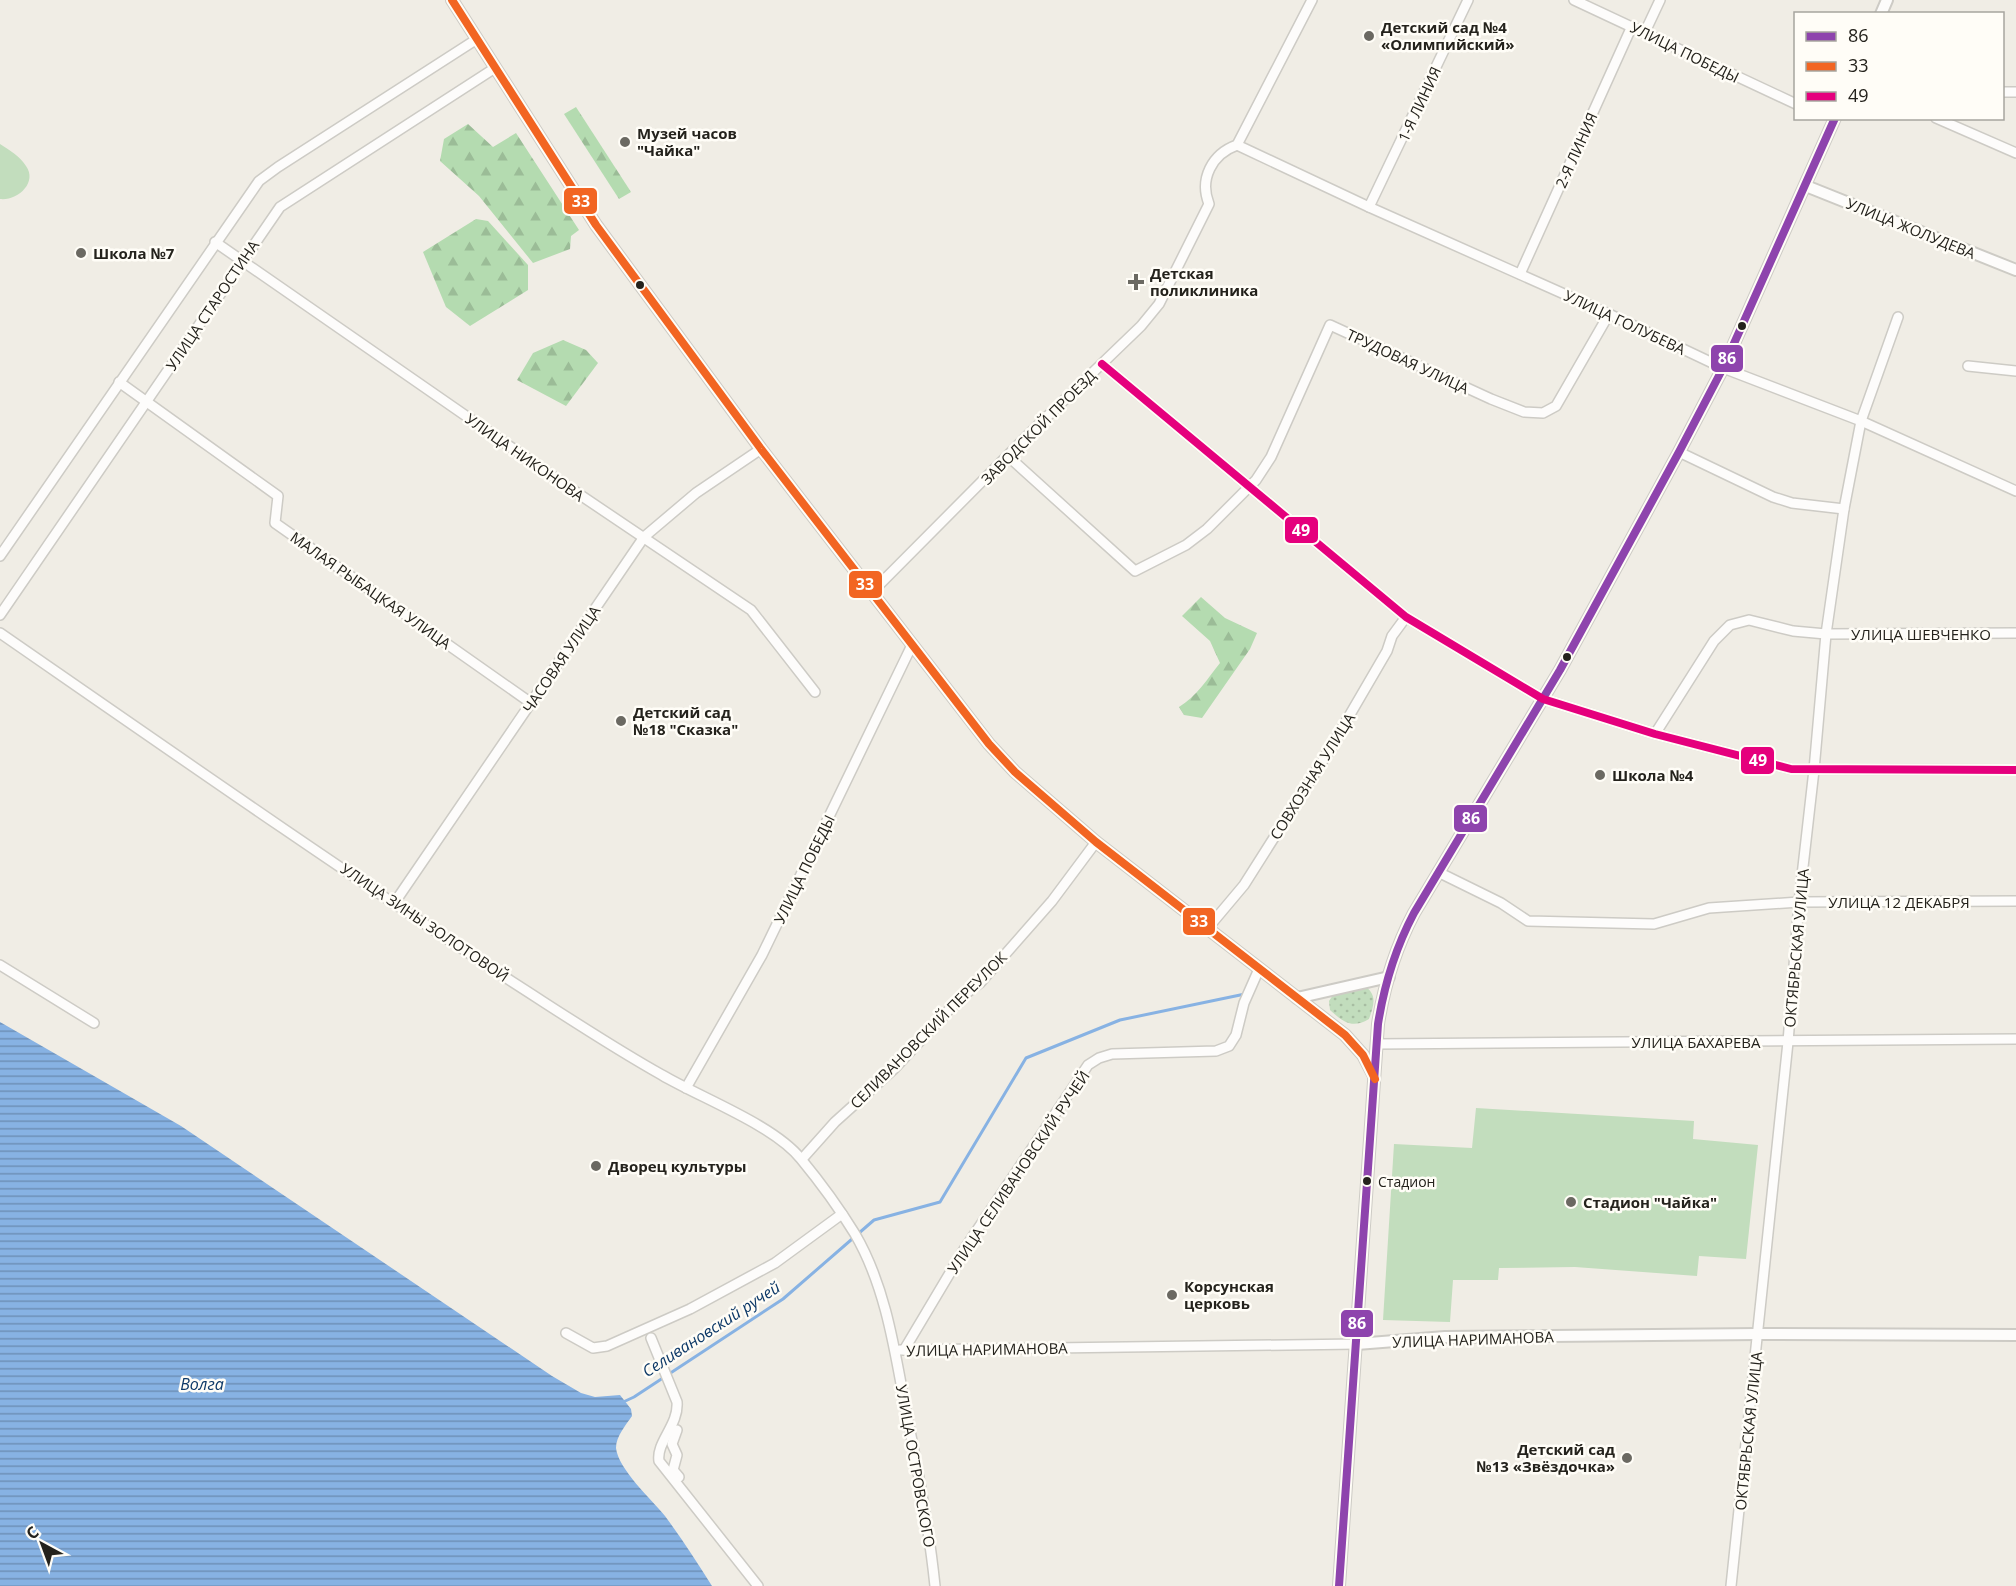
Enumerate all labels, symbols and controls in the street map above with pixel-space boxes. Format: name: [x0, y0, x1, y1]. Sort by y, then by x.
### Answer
legend: [1794, 12, 2004, 120]
place label: Детский сад №4 «Олимпийский»: [1381, 17, 1515, 54]
street label: УЛИЦА ПОБЕДЫ: [1627, 17, 1743, 87]
text: 86: [1848, 23, 1869, 47]
marker: Детский сад №4 «Олимпийский»: [1362, 29, 1376, 43]
text: 33: [1848, 53, 1869, 77]
street label: 1-Я ЛИНИЯ: [1393, 63, 1445, 145]
text: 49: [1848, 83, 1869, 107]
street label: 2-Я ЛИНИЯ: [1550, 109, 1602, 191]
place label: Музей часов "Чайка": [637, 123, 737, 160]
marker: Музей часов "Чайка": [618, 135, 632, 149]
line badge: 33: [563, 187, 598, 215]
text: 33: [572, 190, 590, 212]
street label: УЛИЦА ЖОЛУДЕВА: [1843, 193, 1979, 263]
street label: УЛИЦА СТАРОСТИНА: [161, 235, 263, 374]
place label: Школа №7: [93, 243, 175, 263]
marker: Школа №7: [74, 246, 88, 260]
place label: Детская поликлиника: [1150, 263, 1258, 300]
marker: Детская поликлиника: [1127, 273, 1145, 291]
unlabelled marker: [634, 279, 646, 291]
street label: УЛИЦА ГОЛУБЕВА: [1561, 285, 1689, 359]
unlabelled marker: [1736, 320, 1748, 332]
street label: ТРУДОВАЯ УЛИЦА: [1344, 324, 1473, 398]
line badge: 86: [1710, 344, 1744, 373]
text: 86: [1718, 347, 1736, 369]
street label: ЗАВОДСКОЙ ПРОЕЗД: [976, 365, 1100, 489]
street label: УЛИЦА НИКОНОВА: [462, 408, 589, 506]
line badge: 49: [1284, 516, 1319, 544]
text: 49: [1292, 519, 1310, 541]
street label: МАЛАЯ РЫБАЦКАЯ УЛИЦА: [287, 527, 456, 653]
line badge: 33: [848, 570, 883, 599]
text: 33: [856, 573, 874, 595]
street label: ЧАСОВАЯ УЛИЦА: [518, 601, 605, 717]
street label: УЛИЦА ШЕВЧЕНКО: [1851, 624, 1991, 644]
unlabelled marker: [1561, 651, 1573, 663]
place label: Детский сад №18 "Сказка": [633, 702, 738, 739]
street label: СОВХОЗНАЯ УЛИЦА: [1265, 709, 1359, 843]
marker: Детский сад №18 "Сказка": [614, 714, 628, 728]
line badge: 49: [1740, 746, 1775, 775]
text: 49: [1749, 749, 1767, 771]
place label: Школа №4: [1612, 765, 1694, 785]
marker: Школа №4: [1593, 768, 1607, 782]
line badge: 86: [1453, 804, 1488, 833]
text: 86: [1462, 807, 1480, 829]
street label: УЛИЦА ПОБЕДЫ: [769, 811, 839, 927]
street label: УЛИЦА ЗИНЫ ЗОЛОТОВОЙ: [337, 858, 513, 986]
street label: ОКТЯБРЬСКАЯ УЛИЦА: [1779, 867, 1813, 1028]
street label: УЛИЦА 12 ДЕКАБРЯ: [1828, 892, 1970, 912]
line badge: 33: [1182, 907, 1216, 936]
text: 33: [1190, 910, 1208, 932]
street label: СЕЛИВАНОВСКИЙ ПЕРЕУЛОК: [845, 947, 1011, 1113]
street label: УЛИЦА БАХАРЕВА: [1632, 1032, 1761, 1052]
street label: УЛИЦА СЕЛИВАНОВСКИЙ РУЧЕЙ: [942, 1067, 1094, 1277]
place label: Дворец культуры: [608, 1156, 747, 1176]
marker: Дворец культуры: [589, 1159, 603, 1173]
place label: Стадион: [1378, 1172, 1435, 1191]
marker: Стадион: [1361, 1175, 1373, 1187]
place label: Стадион "Чайка": [1583, 1192, 1717, 1212]
marker: Стадион "Чайка": [1564, 1195, 1578, 1209]
water label: Селивановский ручей: [638, 1276, 784, 1382]
place label: Корсунская церковь: [1184, 1276, 1274, 1313]
marker: Корсунская церковь: [1165, 1288, 1179, 1302]
line badge: 86: [1340, 1309, 1374, 1338]
text: 86: [1348, 1312, 1366, 1334]
street label: УЛИЦА НАРИМАНОВА: [1392, 1326, 1555, 1352]
street label: УЛИЦА НАРИМАНОВА: [906, 1338, 1068, 1360]
street label: ОКТЯБРЬСКАЯ УЛИЦА: [1730, 1350, 1766, 1511]
water label: Волга: [180, 1373, 224, 1395]
street label: УЛИЦА ОСТРОВСКОГО: [892, 1383, 940, 1549]
place label: Детский сад №13 «Звёздочка»: [1476, 1439, 1615, 1476]
marker: Детский сад №13 «Звёздочка»: [1620, 1451, 1634, 1465]
north arrow: [12, 1514, 72, 1574]
text: С: [21, 1521, 43, 1544]

